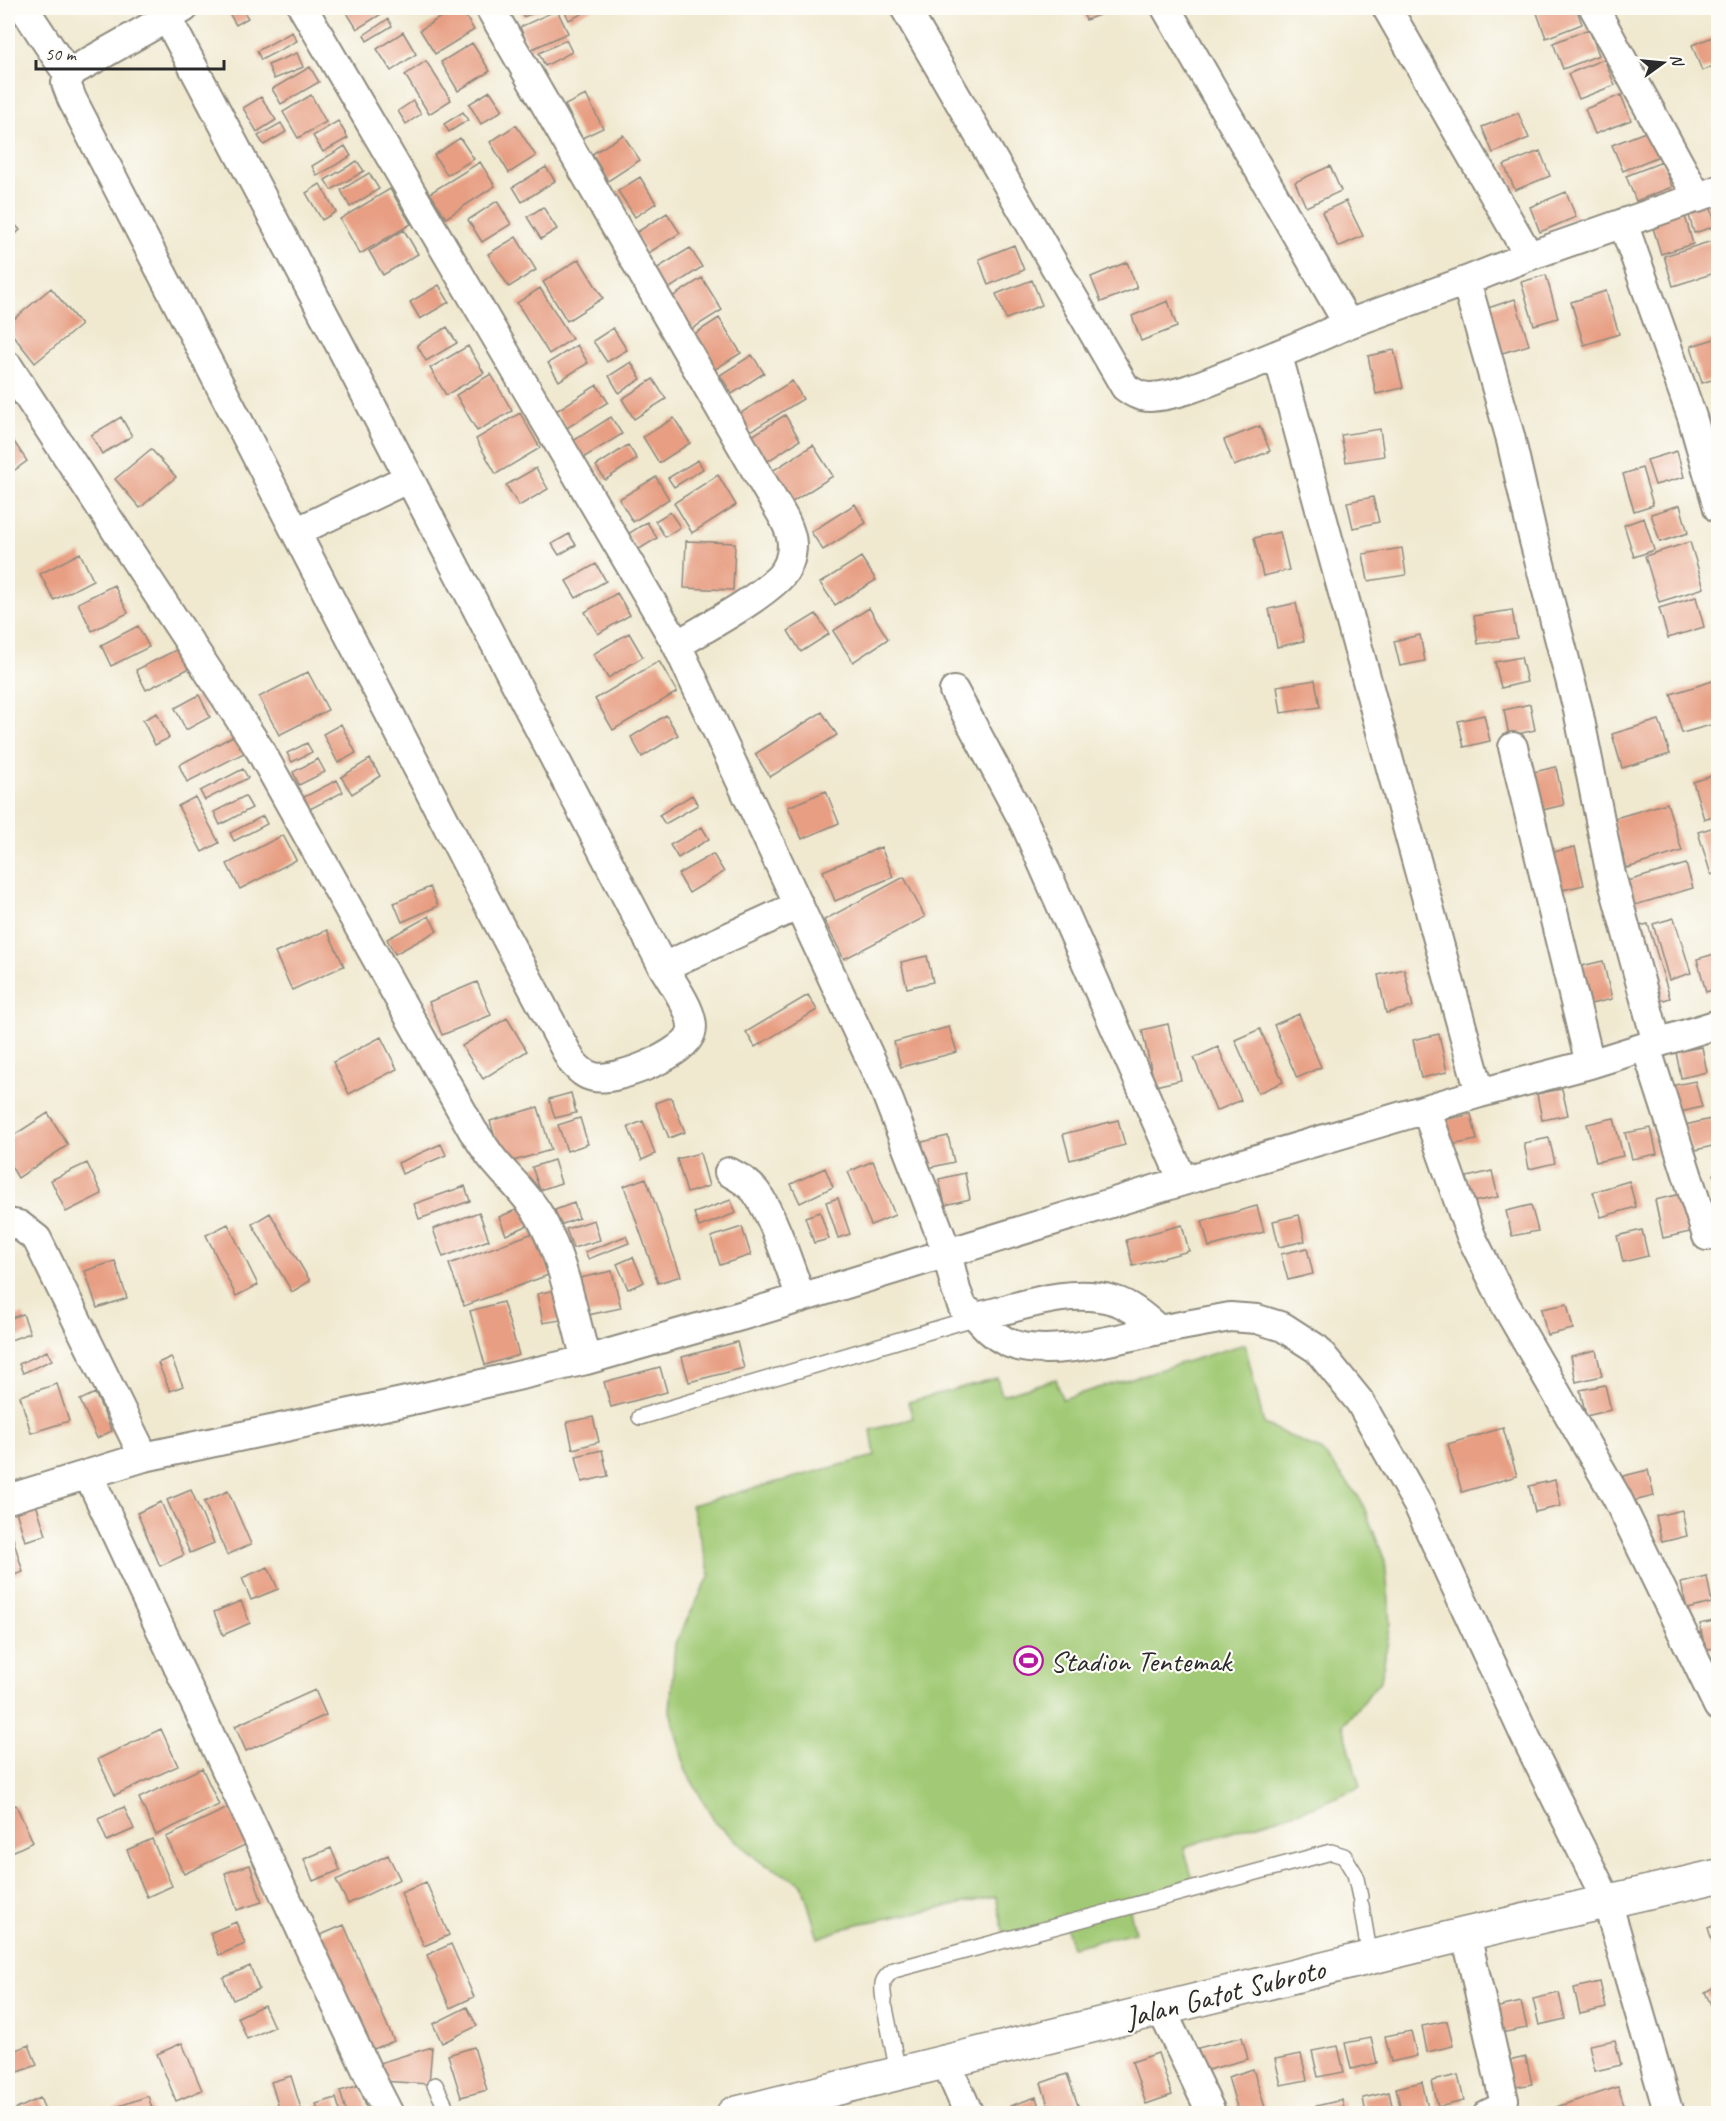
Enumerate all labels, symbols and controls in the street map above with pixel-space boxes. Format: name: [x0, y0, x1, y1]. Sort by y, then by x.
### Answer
scale bar: [36, 33, 224, 71]
north arrow: [1633, 33, 1693, 93]
text: 50 m: [45, 43, 78, 65]
text: N: [1666, 52, 1688, 70]
place label: Stadion Tentemak: [1050, 1642, 1233, 1680]
sports icon: Stadion Tentemak: [1013, 1645, 1045, 1677]
street label: Jalan Gatot Subroto: [1119, 1950, 1330, 2037]

